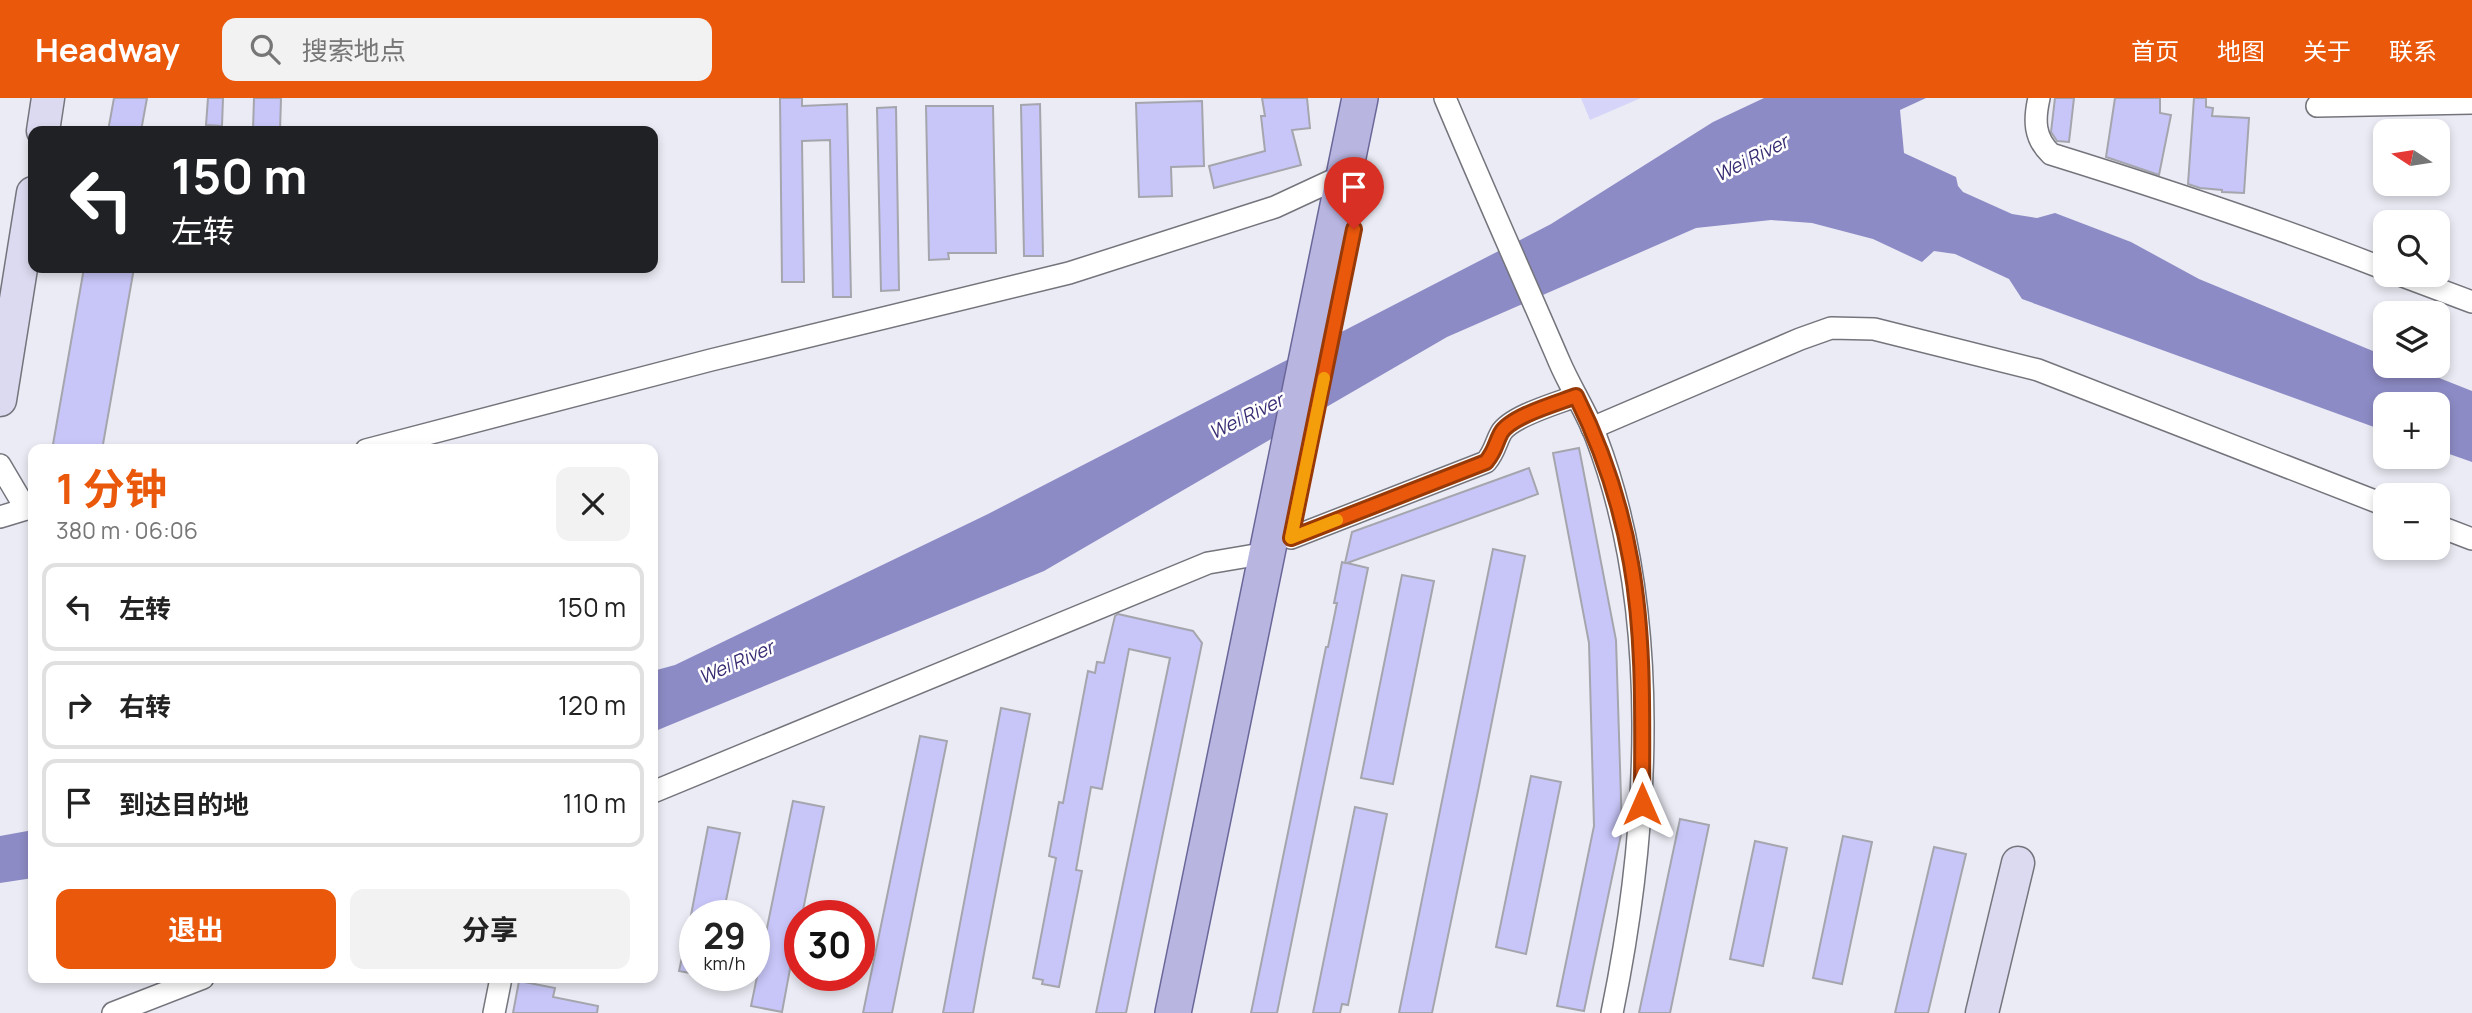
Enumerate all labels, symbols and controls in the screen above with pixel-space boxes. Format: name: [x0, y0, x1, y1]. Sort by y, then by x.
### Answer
search box: [222, 18, 712, 81]
text: Headway: [35, 27, 180, 72]
icon: search: [246, 30, 284, 68]
text: 搜索地点: [302, 32, 406, 68]
text: 首页: [2131, 34, 2179, 67]
text: 地图: [2217, 34, 2265, 67]
text: 关于: [2303, 34, 2351, 67]
text: 联系: [2389, 34, 2437, 67]
north arrow: [2373, 119, 2450, 196]
map controls: [2373, 119, 2450, 560]
water label: Wei River: [1710, 127, 1794, 188]
text: 150 m: [171, 142, 307, 209]
icon: left: [56, 154, 147, 245]
pin: [1324, 157, 1384, 229]
icon: arrive: [1335, 168, 1373, 206]
text: 左转: [171, 209, 235, 253]
button: search: [2373, 210, 2450, 287]
button: layers: [2373, 301, 2450, 378]
water label: Wei River: [1205, 386, 1289, 445]
button: +: [2373, 392, 2450, 469]
text: 1 分钟: [56, 459, 167, 517]
button: close: [556, 467, 630, 541]
button: −: [2373, 483, 2450, 560]
text: 380 m · 06:06: [56, 514, 198, 546]
icon: left: [60, 588, 98, 626]
text: 150 m: [558, 589, 626, 625]
text: 左转: [119, 590, 171, 626]
water label: Wei River: [694, 633, 780, 690]
icon: right: [60, 686, 98, 724]
text: 120 m: [558, 687, 626, 723]
text: 右转: [119, 688, 171, 724]
position arrow: [1605, 767, 1679, 841]
icon: arrive: [60, 784, 98, 822]
text: 110 m: [563, 785, 626, 821]
text: 到达目的地: [119, 786, 249, 822]
button: 退出: [56, 889, 336, 969]
button: 分享: [350, 889, 630, 969]
speed limit sign: 30: [784, 900, 875, 991]
text: 29: [703, 912, 746, 960]
text: km/h: [704, 951, 745, 975]

